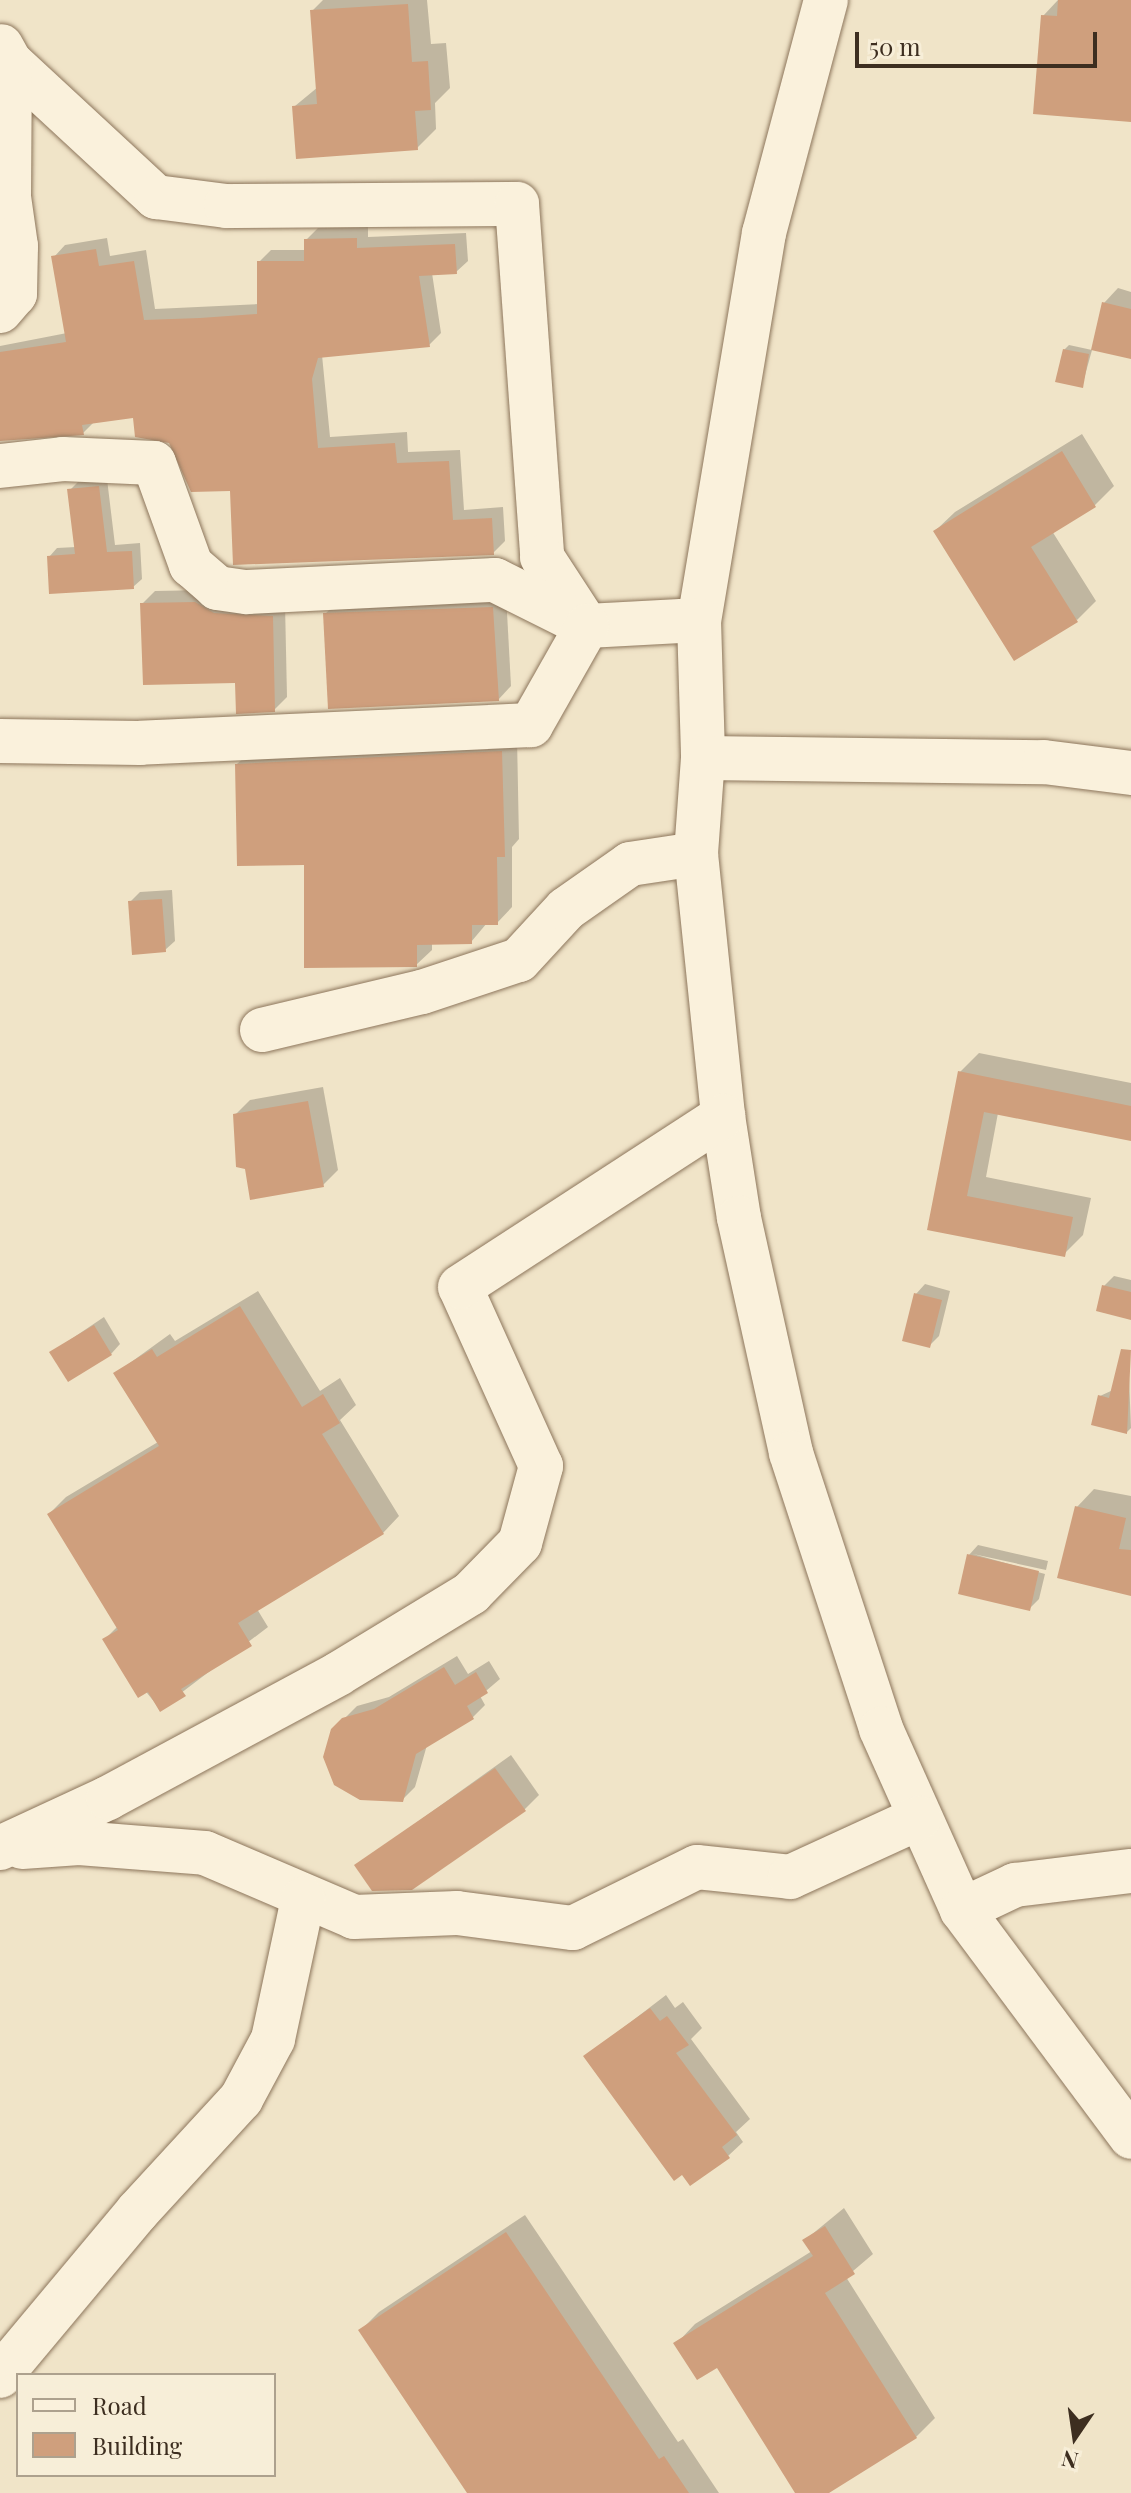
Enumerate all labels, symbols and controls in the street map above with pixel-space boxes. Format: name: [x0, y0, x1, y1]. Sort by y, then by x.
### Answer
scale bar: [859, 16, 1101, 66]
text: 50 m: [869, 30, 921, 62]
legend: [16, 2373, 276, 2477]
text: Road: [92, 2389, 147, 2421]
north arrow: [1035, 2397, 1115, 2477]
text: Building: [92, 2429, 182, 2461]
text: N: [1058, 2444, 1081, 2477]

